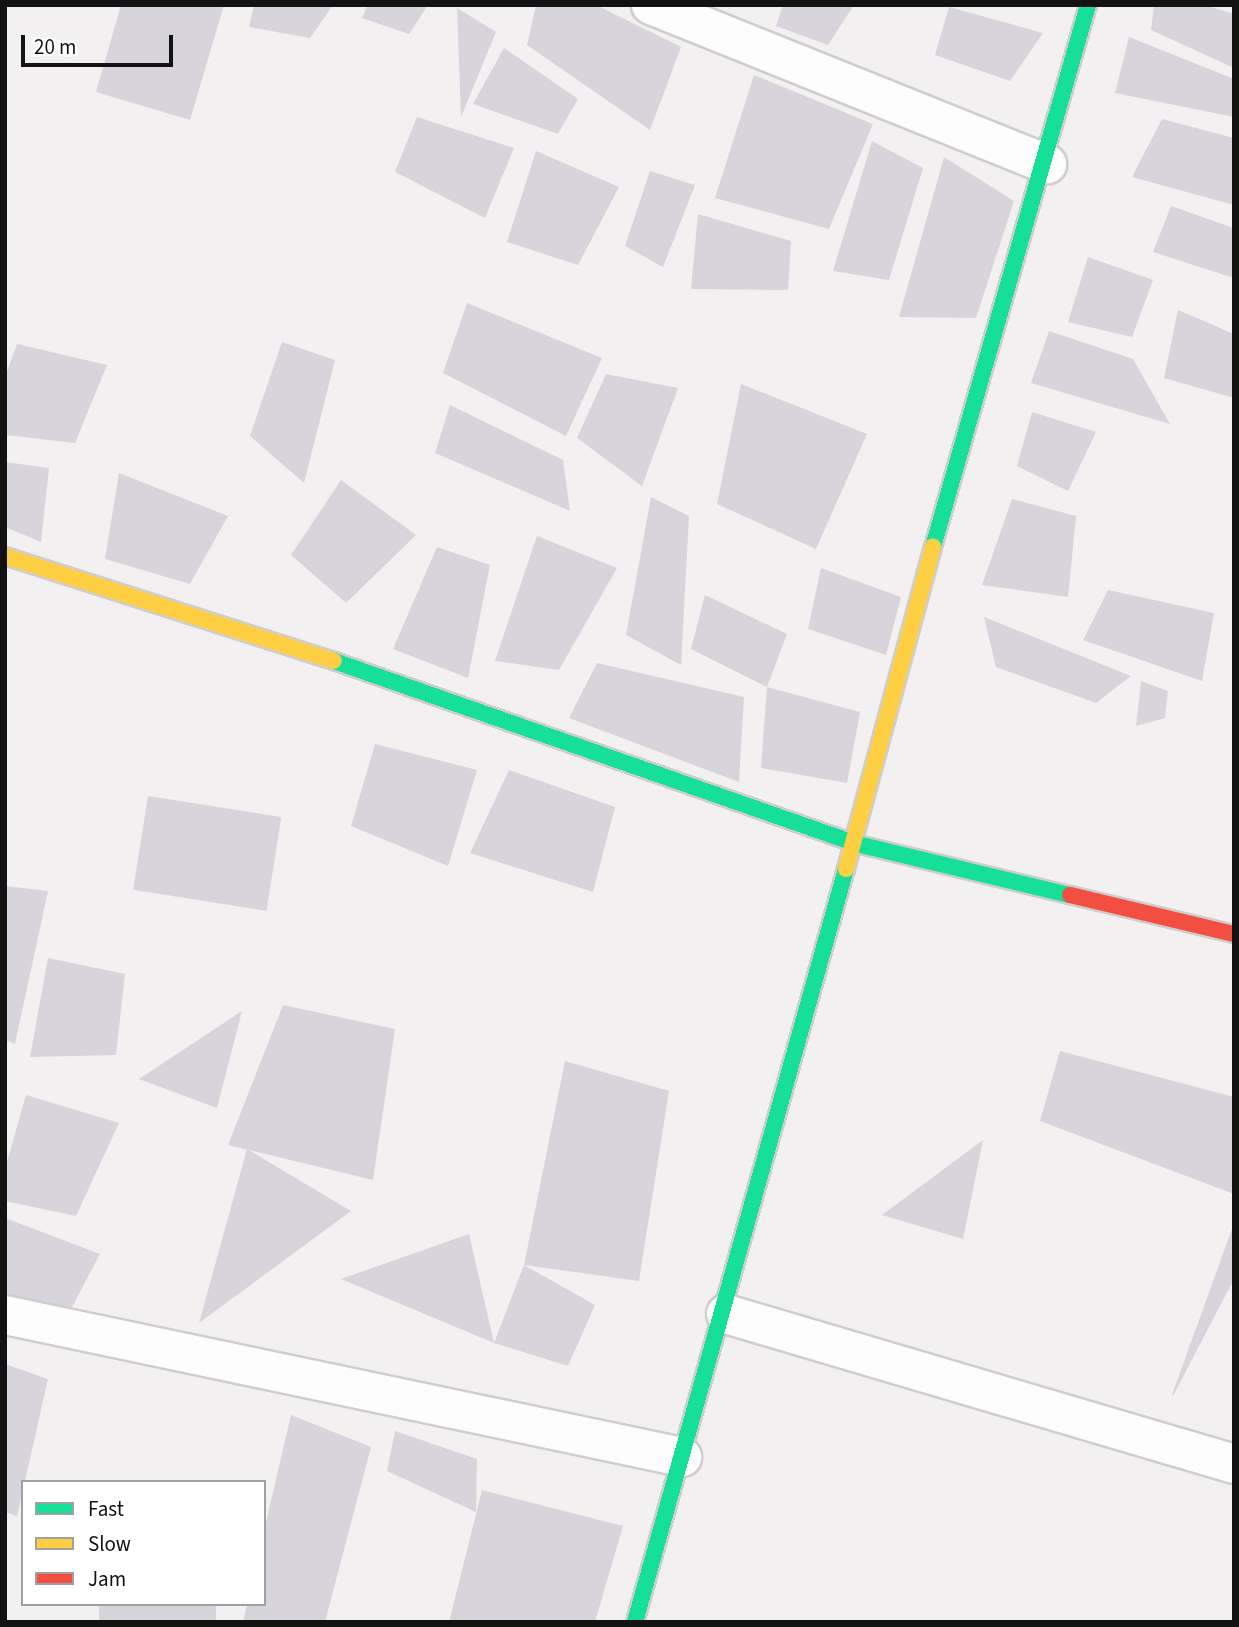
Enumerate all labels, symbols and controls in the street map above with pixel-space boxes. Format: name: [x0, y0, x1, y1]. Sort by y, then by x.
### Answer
scale bar: [24, 21, 177, 65]
text: 20 m: [34, 32, 76, 62]
legend: [21, 1480, 266, 1606]
text: Fast: [88, 1494, 124, 1524]
text: Slow: [88, 1529, 131, 1559]
text: Jam: [88, 1564, 126, 1594]

